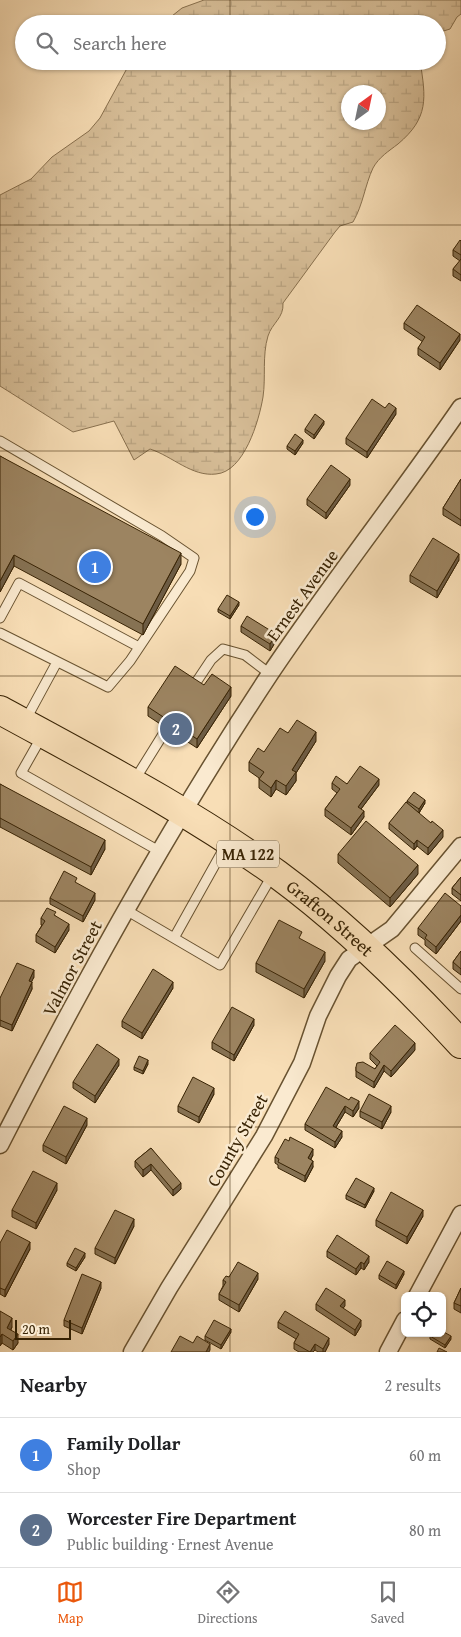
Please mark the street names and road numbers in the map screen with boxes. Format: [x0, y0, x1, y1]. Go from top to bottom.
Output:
street label: Ernest Avenue [259, 543, 345, 647]
road number: MA 122 [217, 841, 279, 868]
street label: Grafton Street [281, 872, 381, 963]
street label: Valmor Street [35, 915, 109, 1021]
street label: County Street [199, 1088, 275, 1192]

